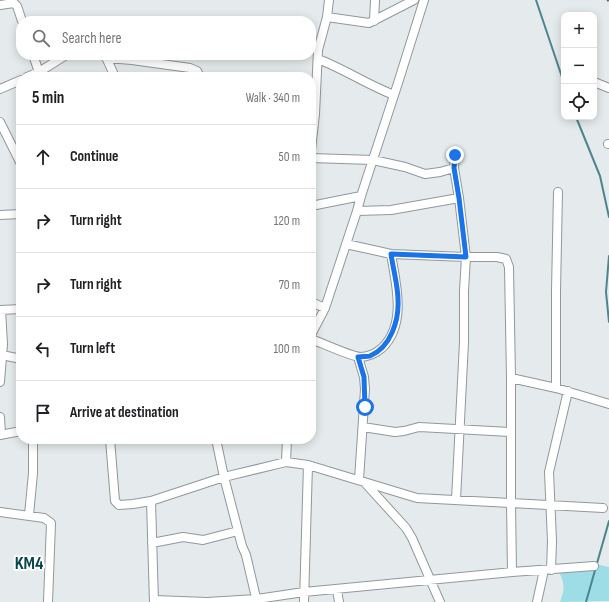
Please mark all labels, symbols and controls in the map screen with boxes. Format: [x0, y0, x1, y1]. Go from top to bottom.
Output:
map controls [561, 12, 597, 120]
button: + [561, 12, 597, 48]
search box [16, 16, 316, 60]
icon: search [30, 27, 52, 49]
text: Search here [62, 29, 122, 48]
button: − [561, 48, 597, 84]
button: locate [561, 84, 597, 120]
text: 5 min [32, 88, 64, 108]
text: Walk · 340 m [246, 90, 300, 106]
icon: ahead [32, 146, 54, 168]
route end [446, 146, 464, 164]
text: Continue [70, 147, 119, 166]
text: 50 m [279, 149, 300, 165]
icon: right [32, 210, 54, 232]
text: Turn right [70, 211, 122, 230]
text: 120 m [274, 213, 300, 229]
icon: right [32, 274, 54, 296]
text: Turn right [70, 275, 122, 294]
text: 70 m [279, 277, 300, 293]
icon: left [32, 338, 54, 360]
text: Turn left [70, 339, 115, 358]
text: 100 m [273, 341, 300, 357]
route start [356, 398, 374, 416]
icon: arrive [32, 402, 54, 424]
text: Arrive at destination [70, 403, 179, 422]
district label: KM4 [15, 553, 44, 574]

